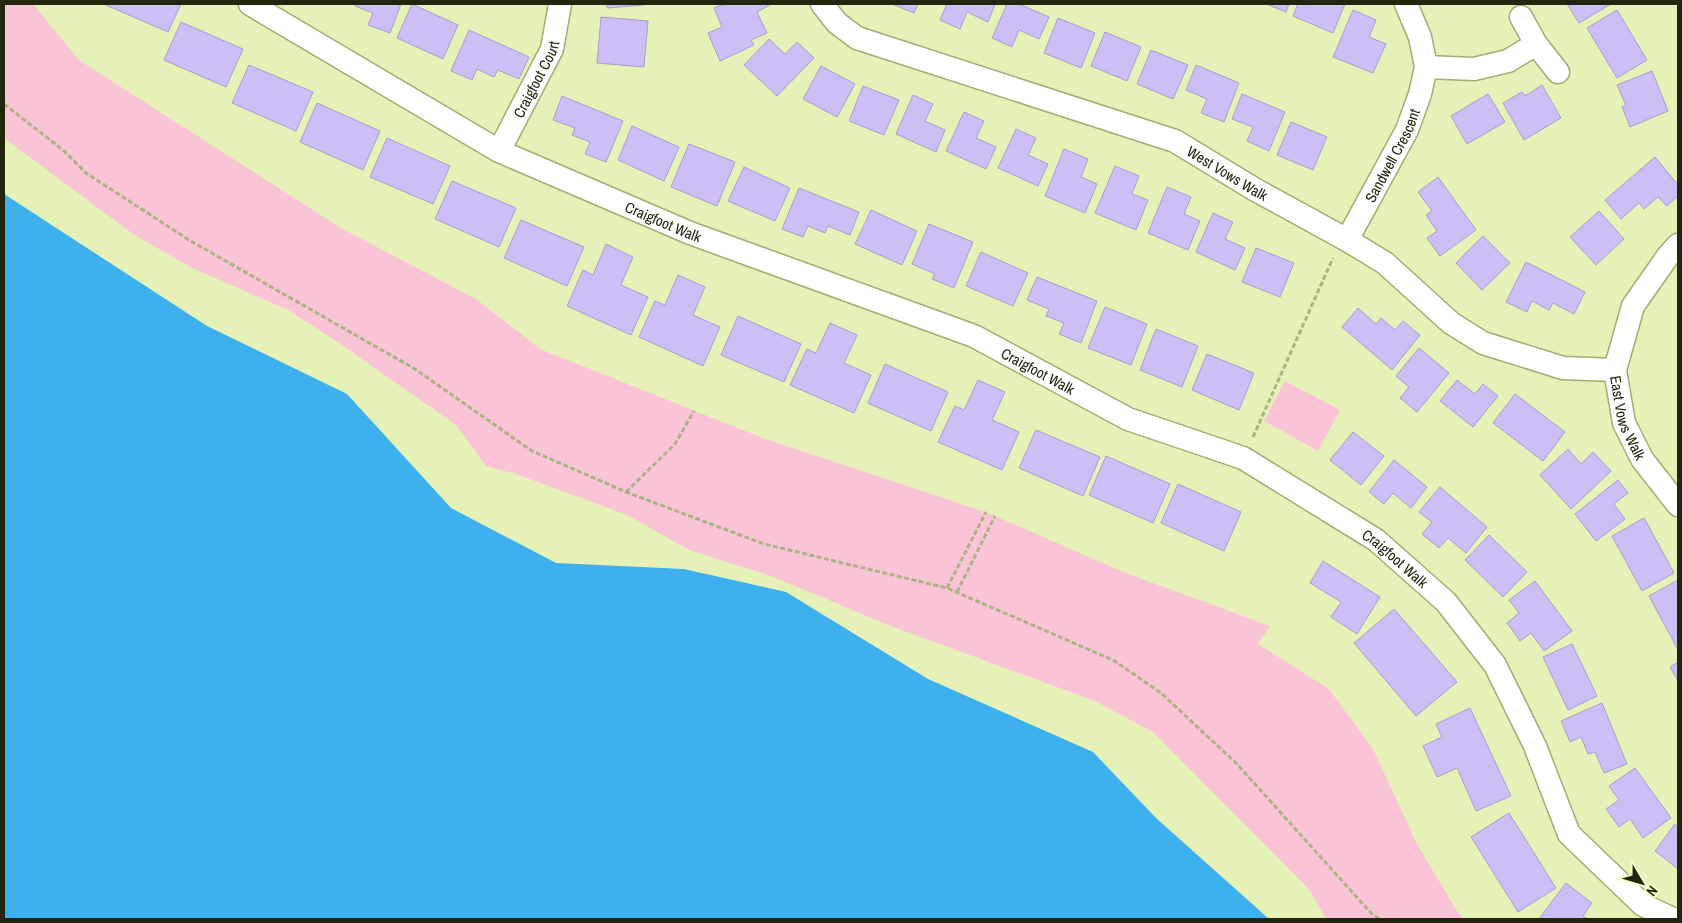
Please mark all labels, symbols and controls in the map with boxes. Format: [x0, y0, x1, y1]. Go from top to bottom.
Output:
street label: Craigfoot Court [508, 39, 564, 121]
street label: Sandwell Crescent [1359, 105, 1425, 206]
street label: West Vows Walk [1183, 140, 1273, 206]
street label: Craigfoot Walk [622, 196, 705, 247]
street label: Craigfoot Walk [998, 342, 1080, 399]
street label: East Vows Walk [1606, 374, 1652, 464]
street label: Craigfoot Walk [1358, 524, 1434, 593]
north arrow [1617, 858, 1667, 908]
text: N [1643, 882, 1662, 900]

